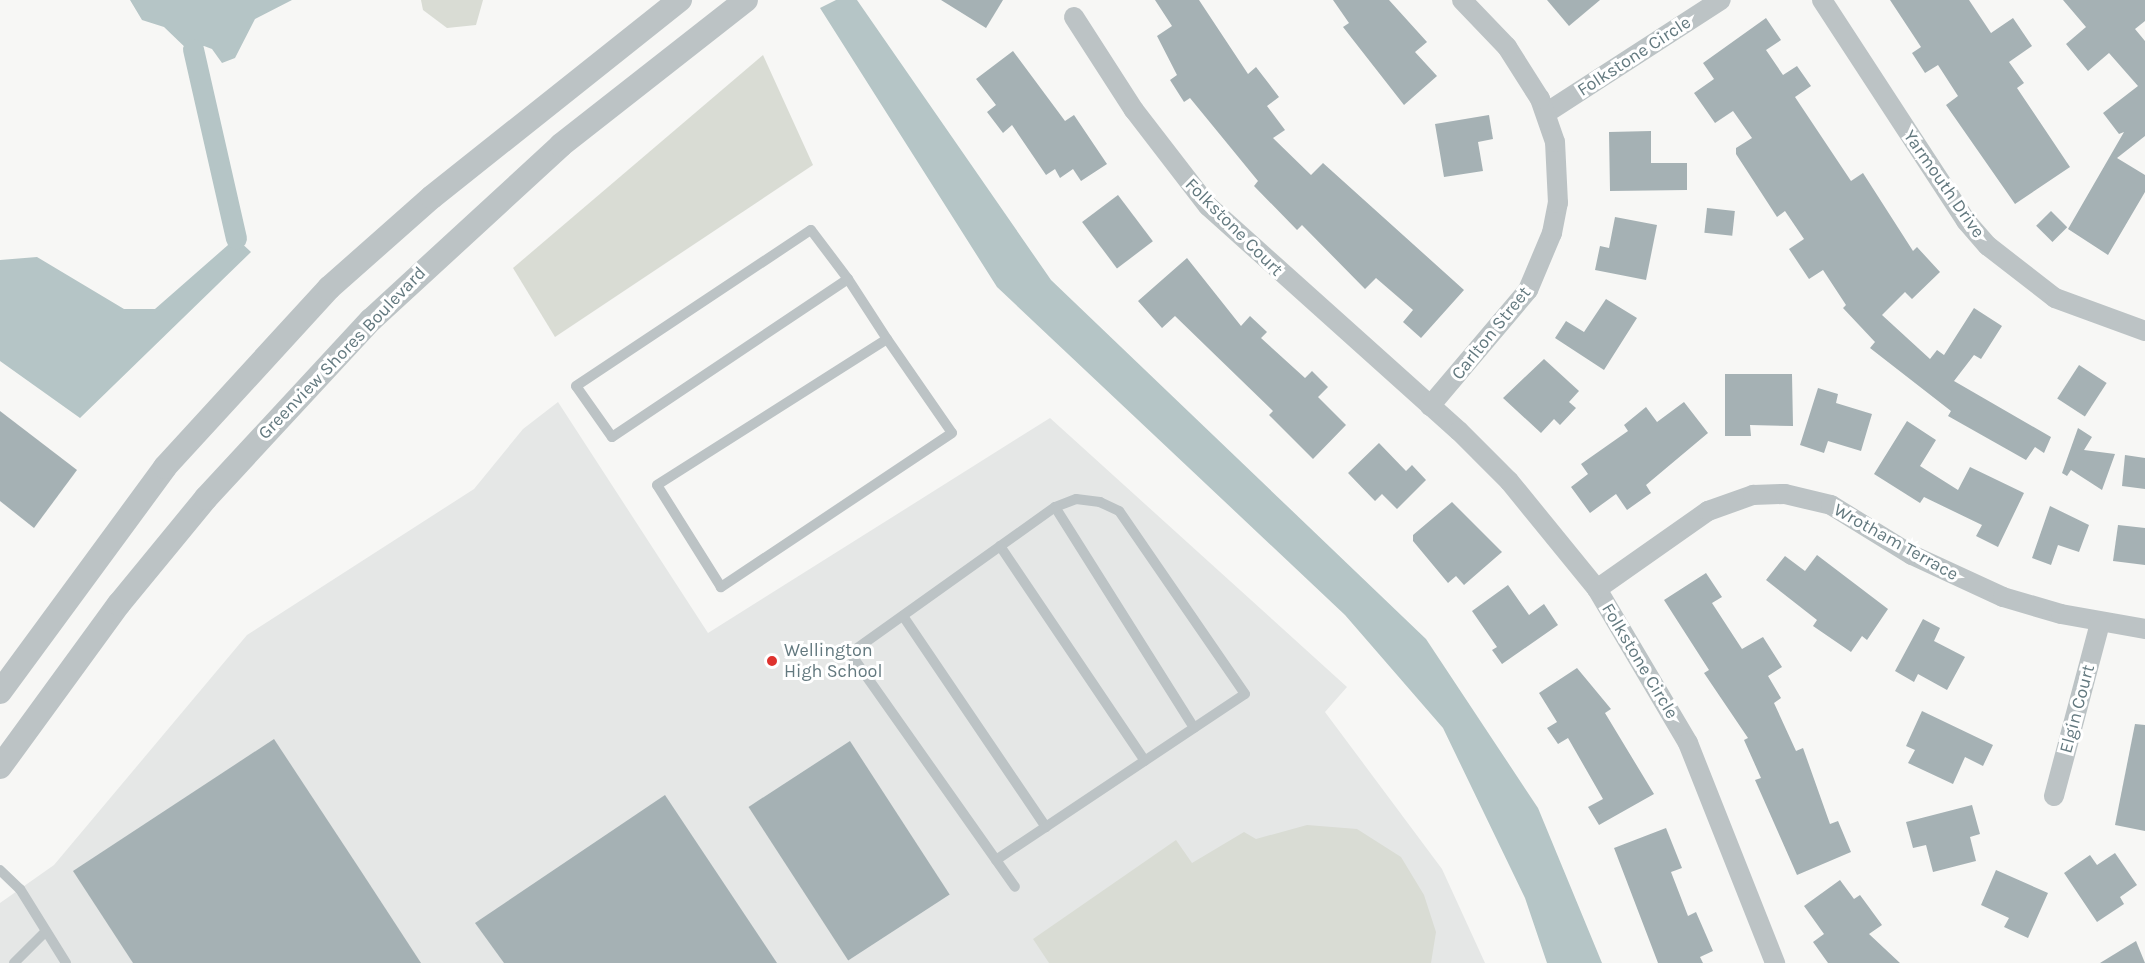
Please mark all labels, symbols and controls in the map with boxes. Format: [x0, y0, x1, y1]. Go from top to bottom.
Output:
street label: Folkstone Circle [1573, 11, 1695, 101]
street label: Yarmouth Drive [1899, 126, 1989, 242]
street label: Folkstone Court [1181, 174, 1287, 280]
street label: Greenview Shores Boulevard [254, 262, 430, 444]
street label: Carlton Street [1447, 282, 1535, 384]
street label: Wrotham Terrace [1830, 499, 1962, 585]
street label: Folkstone Circle [1597, 599, 1683, 723]
place label: Wellington High School [784, 640, 882, 682]
marker: Wellington High School [765, 654, 779, 668]
street label: Elgin Court [2055, 662, 2099, 756]

